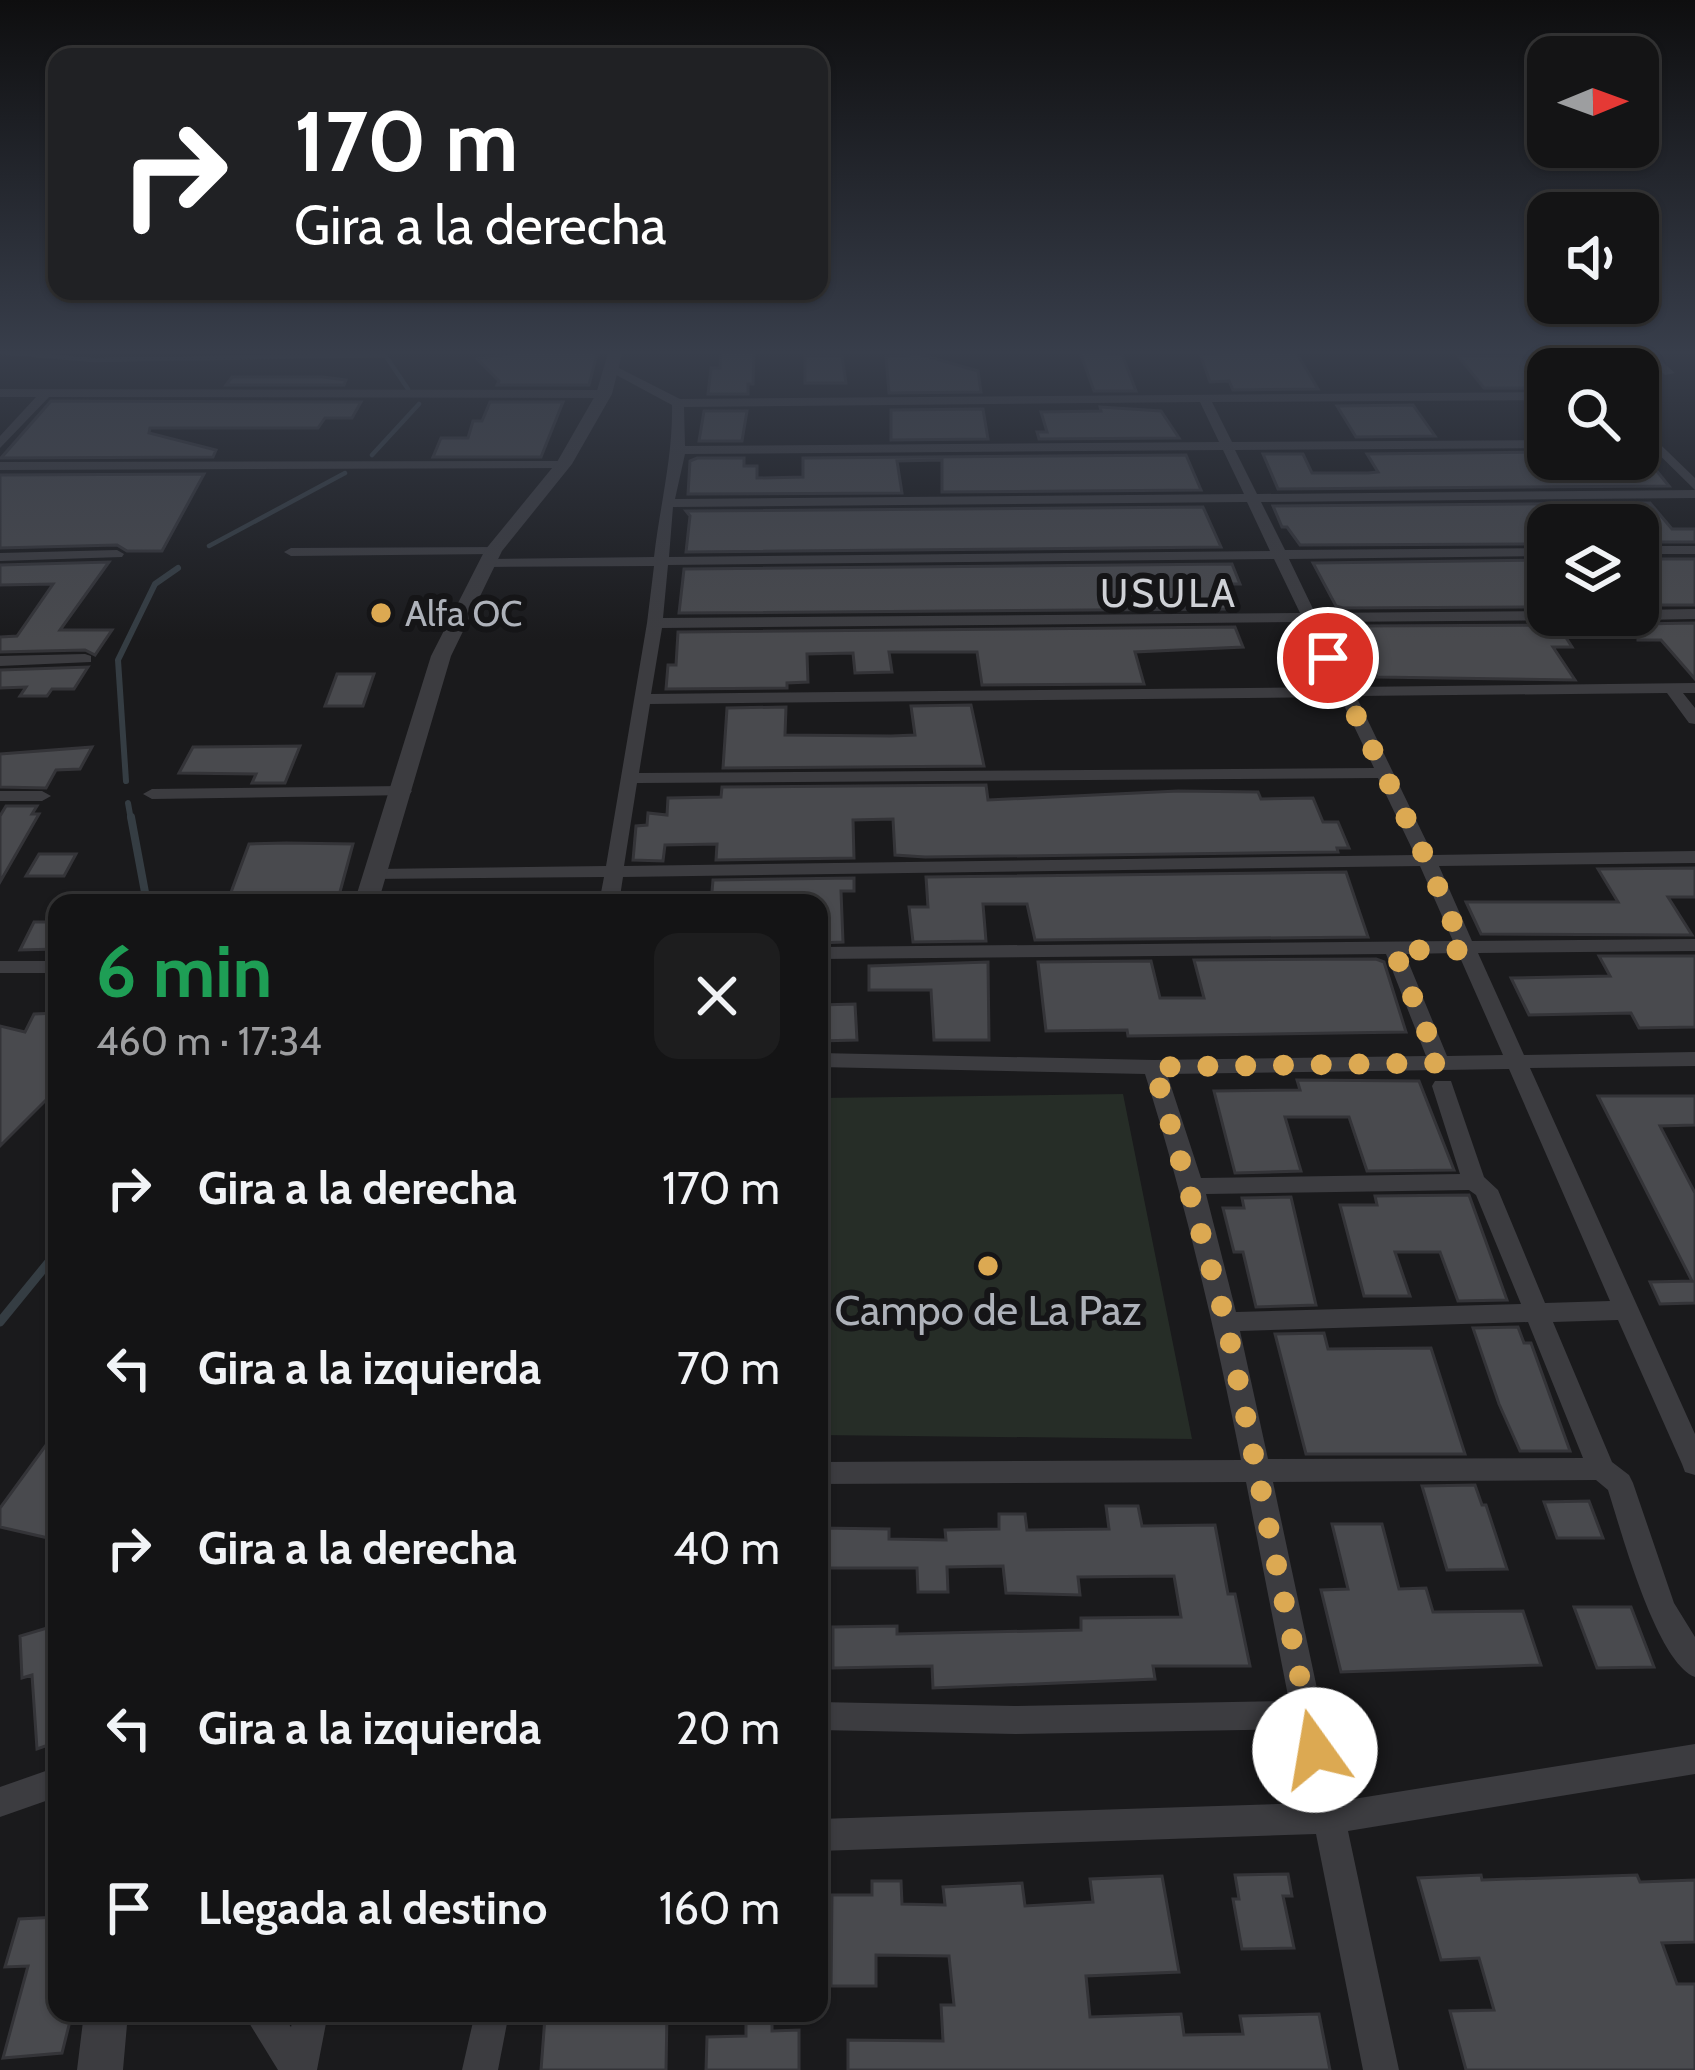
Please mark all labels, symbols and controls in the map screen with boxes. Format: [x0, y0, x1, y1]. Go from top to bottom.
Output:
north arrow [1527, 36, 1659, 168]
map controls [1527, 36, 1659, 636]
text: 170 m [294, 90, 518, 192]
icon: right [96, 96, 252, 252]
text: Gira a la derecha [294, 192, 666, 258]
button: sound [1527, 192, 1659, 324]
button: search [1527, 348, 1659, 480]
button: layers [1527, 504, 1659, 636]
district label: USULA [1100, 569, 1238, 617]
place label: Alfa OC [405, 591, 522, 635]
marker: Alfa OC [368, 600, 394, 626]
pin [1277, 607, 1379, 709]
icon: arrive [1295, 625, 1361, 691]
text: 6 min [96, 928, 272, 1015]
button: close [654, 933, 780, 1059]
text: 460 m · 17:34 [96, 1017, 322, 1065]
icon: right [96, 1155, 162, 1221]
text: Gira a la derecha [198, 1161, 517, 1215]
text: 170 m [662, 1161, 780, 1215]
marker: Campo de La Paz [975, 1253, 1001, 1279]
place label: Campo de La Paz [834, 1284, 1142, 1336]
icon: left [96, 1335, 162, 1401]
text: Gira a la izquierda [198, 1341, 541, 1395]
text: 70 m [677, 1341, 780, 1395]
icon: right [96, 1515, 162, 1581]
text: Gira a la derecha [198, 1521, 517, 1575]
text: 40 m [673, 1521, 780, 1575]
position arrow [1252, 1687, 1378, 1813]
icon: left [96, 1695, 162, 1761]
text: Gira a la izquierda [198, 1701, 541, 1755]
text: 20 m [675, 1701, 780, 1755]
icon: arrive [96, 1875, 162, 1941]
text: Llegada al destino [198, 1881, 547, 1935]
text: 160 m [659, 1881, 780, 1935]

